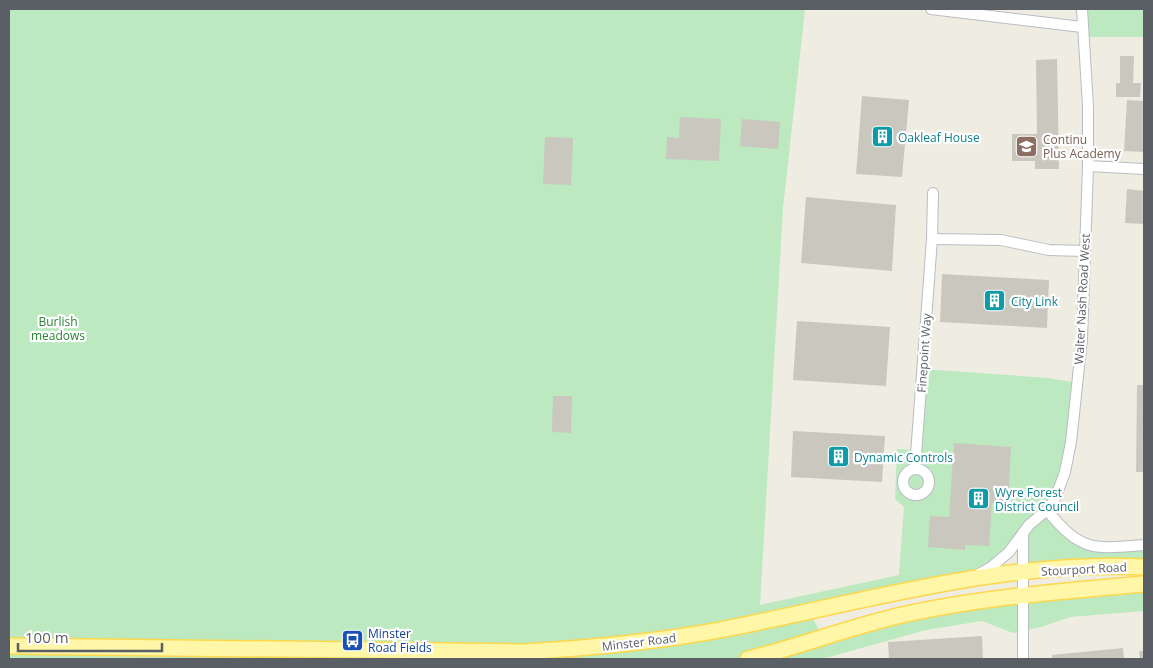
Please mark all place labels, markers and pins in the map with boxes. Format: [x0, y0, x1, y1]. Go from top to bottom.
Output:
building icon: Oakleaf House [870, 125, 894, 149]
place label: Oakleaf House [898, 129, 980, 146]
place label: Continu Plus Academy [1043, 131, 1122, 162]
school or university icon: Continu Plus Academy [1015, 134, 1039, 158]
building icon: City Link [983, 289, 1007, 313]
place label: City Link [1011, 293, 1059, 310]
building icon: Dynamic Controls [826, 445, 850, 469]
place label: Dynamic Controls [854, 449, 953, 466]
place label: Wyre Forest District Council [995, 484, 1079, 515]
building icon: Wyre Forest District Council [967, 487, 991, 511]
place label: Minster Road Fields [368, 625, 432, 656]
bus stop icon: Minster Road Fields [340, 628, 364, 652]

